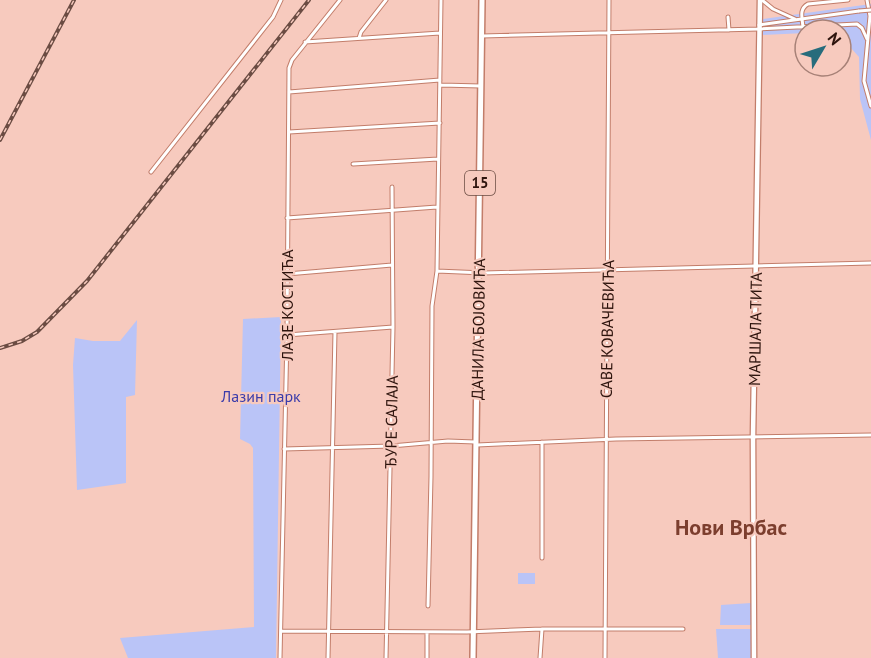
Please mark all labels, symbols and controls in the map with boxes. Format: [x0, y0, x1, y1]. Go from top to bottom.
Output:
north arrow [793, 18, 853, 78]
text: N [824, 28, 846, 49]
road number: 15 [465, 171, 495, 195]
street label: ЛАЗЕ КОСТИЋА [277, 249, 297, 362]
street label: ДАНИЛА БОЈОВИЋА [467, 257, 489, 400]
street label: САВЕ КОВАЧЕВИЋА [596, 259, 618, 398]
street label: МАРШАЛА ТИТА [744, 271, 766, 386]
street label: ЂУРЕ САЛАЈА [380, 374, 402, 469]
park label: Лазин парк [220, 386, 301, 406]
district label: Нови Врбас [675, 513, 787, 541]

